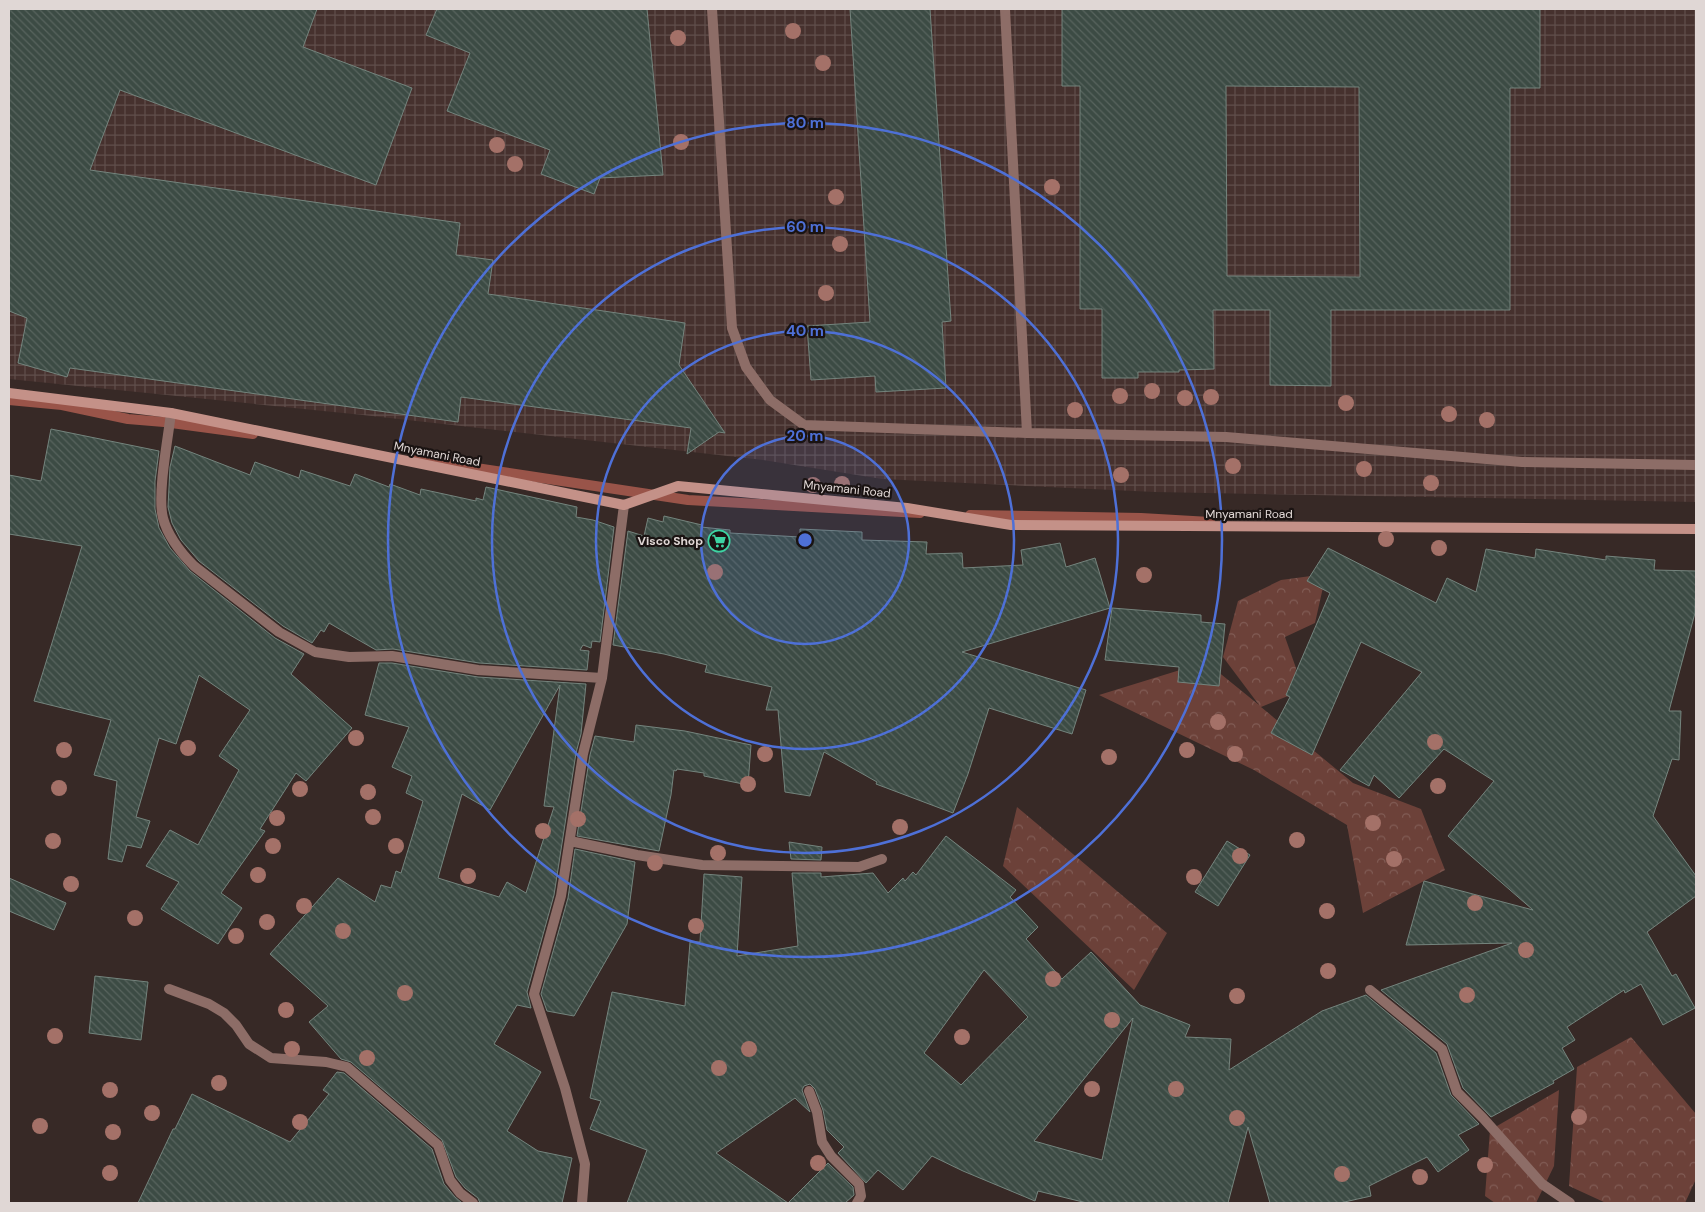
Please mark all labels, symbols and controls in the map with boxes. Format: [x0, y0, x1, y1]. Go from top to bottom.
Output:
text: 80 m [786, 113, 824, 133]
text: 60 m [786, 217, 824, 237]
text: 40 m [786, 321, 824, 341]
text: 20 m [787, 426, 823, 446]
street label: Mnyamani Road [392, 438, 482, 470]
street label: Mnyamani Road [803, 476, 891, 502]
street label: Mnyamani Road [1205, 506, 1293, 522]
supermarket icon: Visco Shop [707, 529, 731, 553]
centre of rings [796, 531, 814, 549]
place label: Visco Shop [638, 533, 703, 549]

